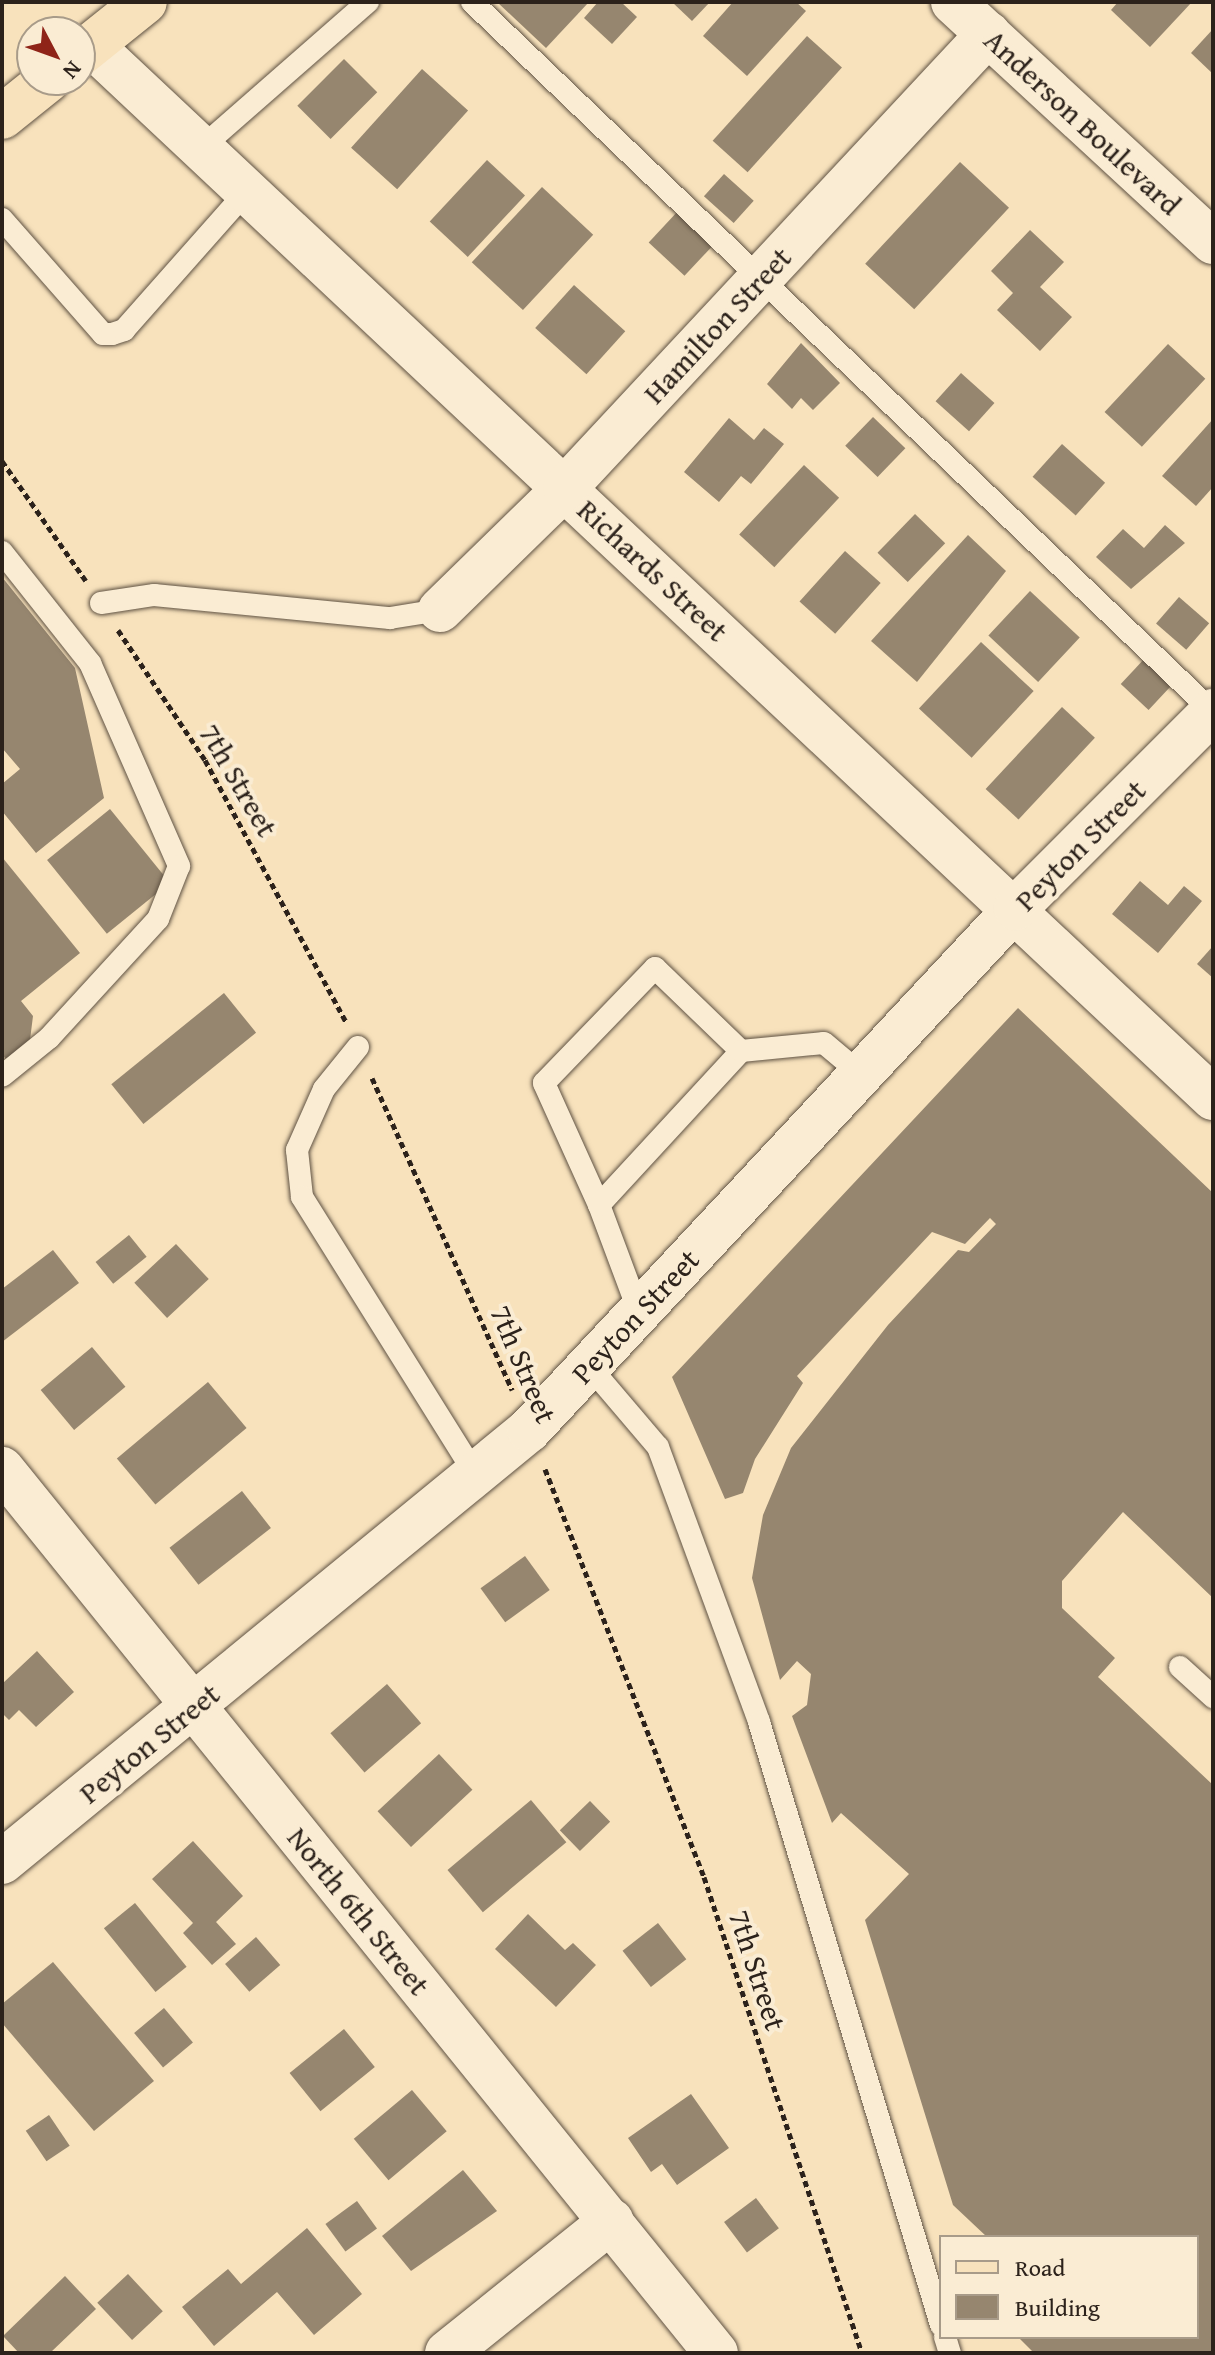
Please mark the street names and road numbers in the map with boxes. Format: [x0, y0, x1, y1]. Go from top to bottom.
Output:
street label: Anderson Boulevard [977, 22, 1189, 222]
street label: Hamilton Street [635, 239, 799, 411]
street label: Richards Street [570, 491, 736, 649]
street label: 7th Street [192, 717, 286, 843]
street label: Peyton Street [1007, 772, 1153, 918]
street label: Peyton Street [564, 1241, 706, 1391]
street label: 7th Street [483, 1300, 565, 1428]
street label: Peyton Street [71, 1675, 227, 1811]
street label: North 6th Street [280, 1820, 438, 2002]
street label: 7th Street [722, 1905, 794, 2035]

